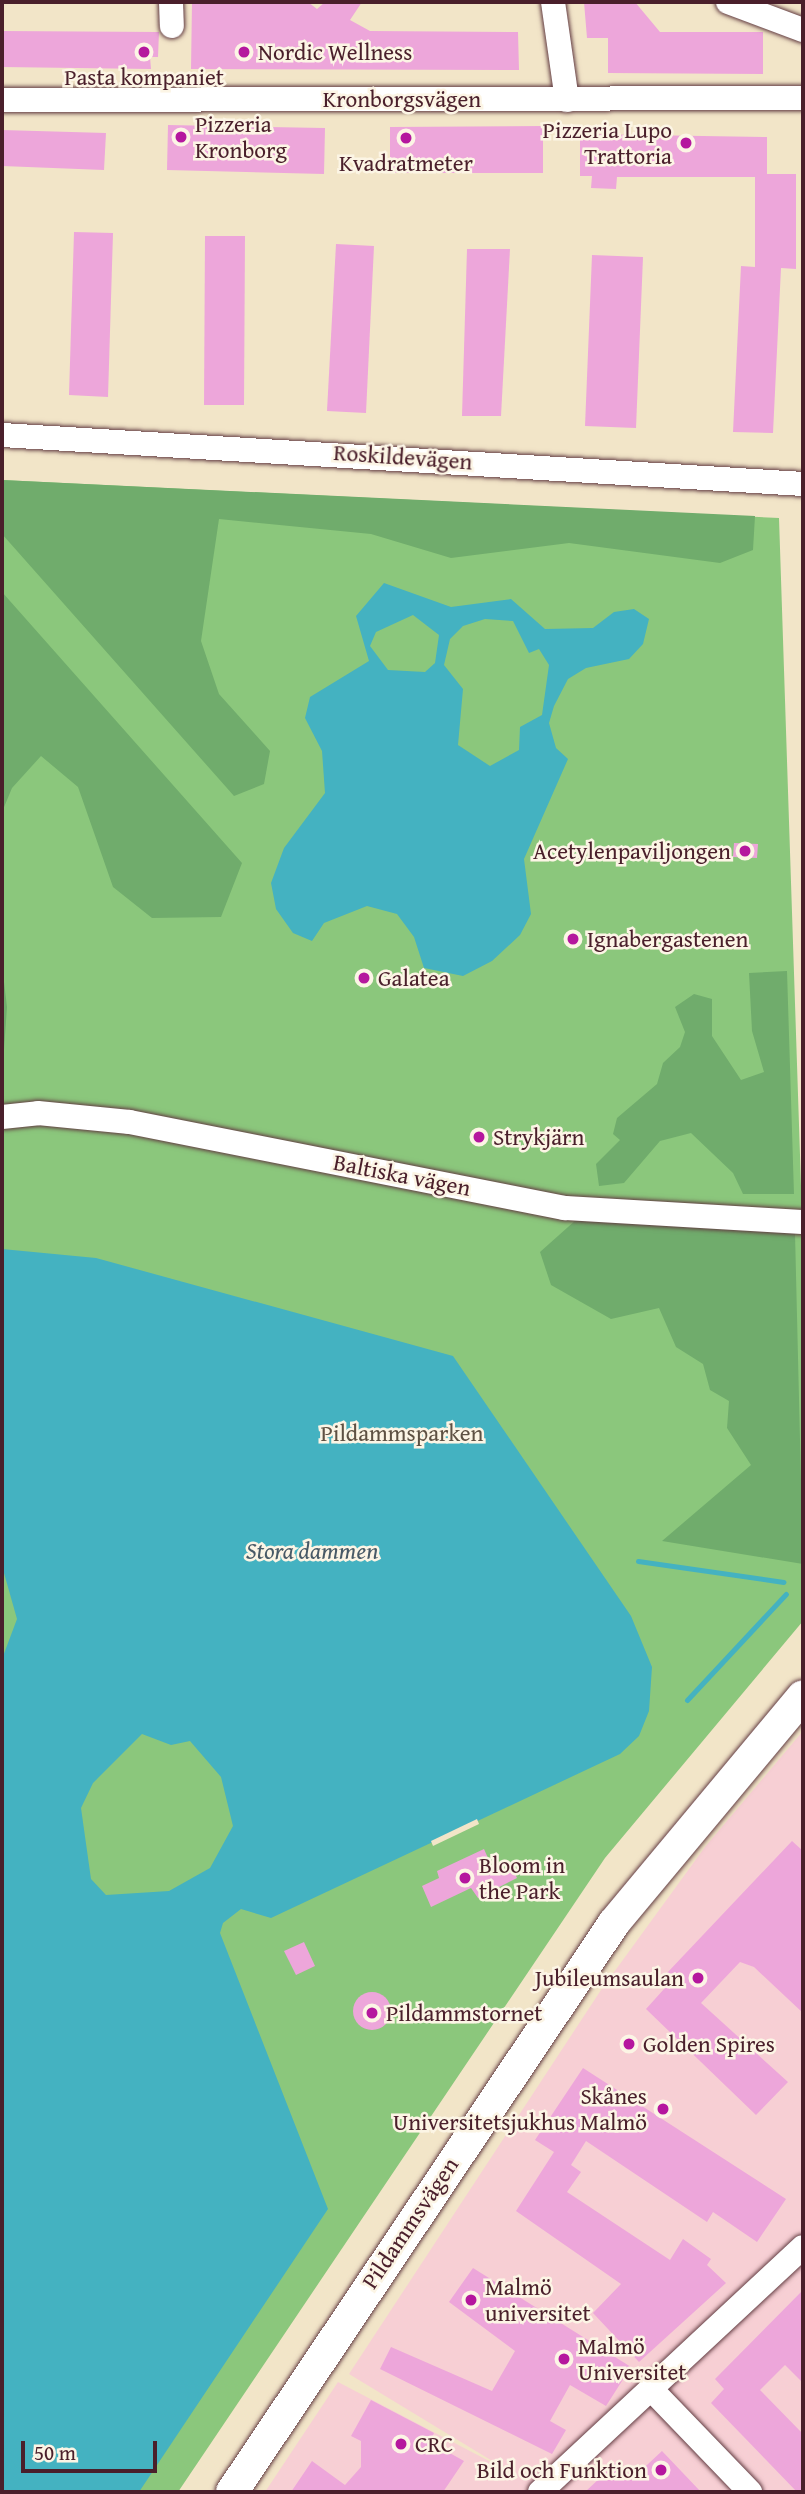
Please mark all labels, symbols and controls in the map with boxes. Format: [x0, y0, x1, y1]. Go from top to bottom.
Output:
place label: Nordic Wellness [258, 38, 412, 66]
marker: Pasta kompaniet [136, 44, 152, 60]
marker: Nordic Wellness [236, 44, 252, 60]
place label: Pasta kompaniet [64, 63, 224, 91]
street label: Kronborgsvägen [323, 85, 481, 113]
place label: Pizzeria Kronborg [195, 110, 287, 164]
place label: Pizzeria Lupo Trattoria [543, 116, 672, 170]
marker: Pizzeria Kronborg [173, 129, 189, 145]
marker: Kvadratmeter [398, 130, 414, 146]
marker: Pizzeria Lupo Trattoria [678, 135, 694, 151]
place label: Kvadratmeter [339, 149, 473, 177]
street label: Roskildevägen [333, 438, 473, 476]
place label: Acetylenpaviljongen [533, 837, 731, 865]
marker: Acetylenpaviljongen [737, 843, 753, 859]
place label: Ignabergastenen [587, 925, 748, 953]
marker: Ignabergastenen [565, 931, 581, 947]
place label: Galatea [378, 964, 450, 992]
marker: Galatea [356, 970, 372, 986]
place label: Strykjärn [493, 1123, 584, 1151]
marker: Strykjärn [471, 1129, 487, 1145]
street label: Baltiska vägen [331, 1148, 473, 1202]
park label: Pildammsparken [321, 1419, 483, 1447]
water label: Stora dammen [246, 1537, 378, 1565]
place label: Bloom in the Park [479, 1851, 565, 1905]
marker: Bloom in the Park [457, 1870, 473, 1886]
place label: Jubileumsaulan [535, 1964, 684, 1992]
marker: Jubileumsaulan [690, 1970, 706, 1986]
place label: Pildammstornet [386, 1999, 542, 2027]
marker: Pildammstornet [364, 2005, 380, 2021]
place label: Golden Spires [643, 2030, 775, 2058]
marker: Golden Spires [621, 2036, 637, 2052]
place label: Skånes Universitetsjukhus Malmö [393, 2082, 647, 2136]
marker: Skånes Universitetsjukhus Malmö [653, 2099, 673, 2119]
street label: Pildammsvägen [356, 2152, 464, 2294]
place label: Malmö universitet [485, 2273, 591, 2327]
marker: Malmö universitet [463, 2292, 479, 2308]
place label: Malmö Universitet [578, 2332, 686, 2386]
marker: Malmö Universitet [556, 2351, 572, 2367]
scale bar [24, 2428, 161, 2472]
place label: CRC [415, 2430, 453, 2458]
marker: CRC [393, 2436, 409, 2452]
text: 50 m [34, 2437, 76, 2468]
place label: Bild och Funktion [477, 2456, 647, 2484]
marker: Bild och Funktion [653, 2462, 669, 2478]

